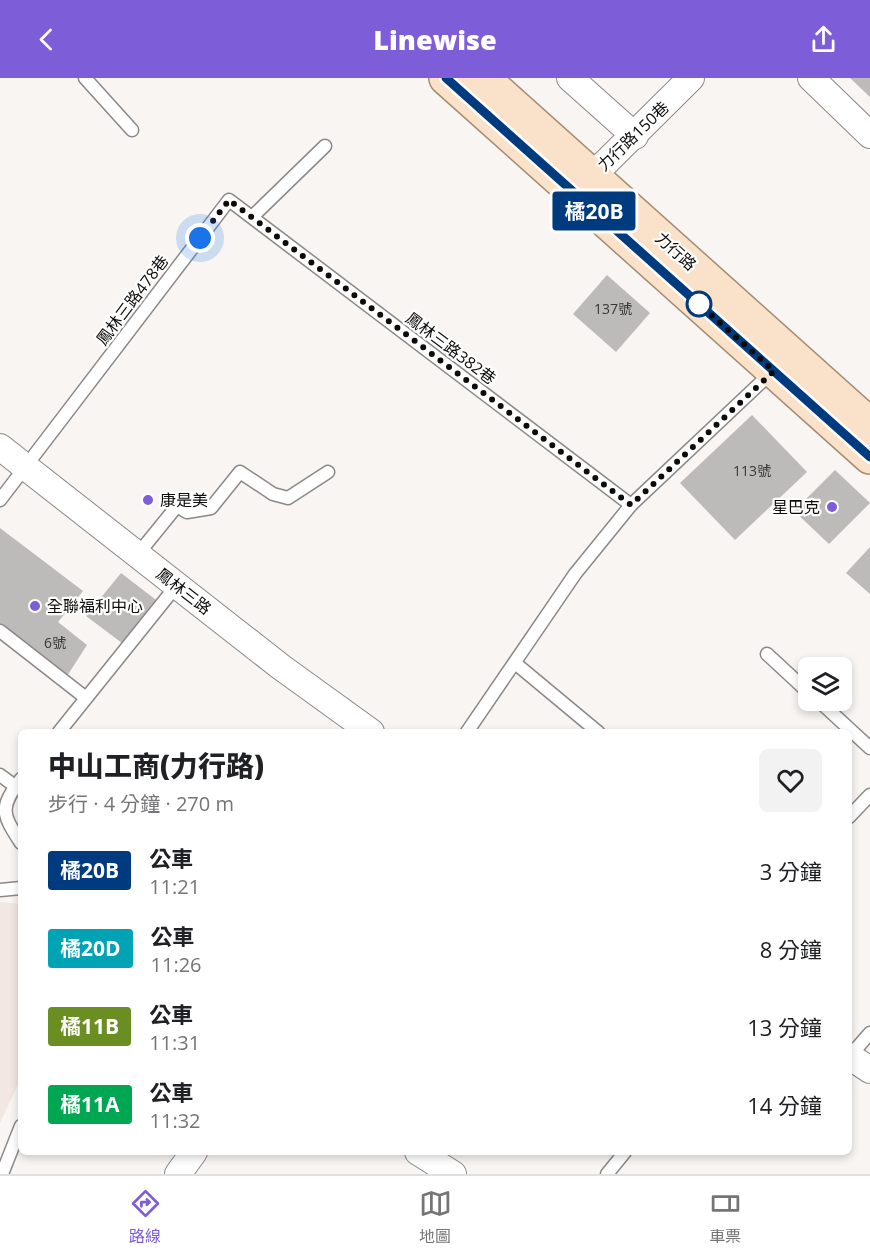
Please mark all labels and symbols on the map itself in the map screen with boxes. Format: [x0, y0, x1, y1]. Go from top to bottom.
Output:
street label: 力行路150巷 [592, 96, 674, 176]
line badge: 橘20B [552, 192, 636, 230]
your location [185, 223, 215, 253]
street label: 力行路 [651, 227, 701, 275]
street label: 鳳林三路478巷 [91, 250, 173, 350]
unlabelled marker [686, 291, 712, 317]
house number: 137號 [594, 299, 632, 318]
street label: 鳳林三路382巷 [401, 307, 501, 389]
house number: 113號 [733, 461, 771, 480]
place label: 康是美 [160, 489, 208, 511]
marker: 康是美 [141, 493, 155, 507]
place label: 星巴克 [772, 496, 820, 518]
marker: 星巴克 [825, 500, 839, 514]
street label: 鳳林三路 [152, 563, 216, 619]
place label: 全聯福利中心 [47, 595, 143, 617]
marker: 全聯福利中心 [28, 599, 42, 613]
house number: 6號 [44, 633, 66, 652]

